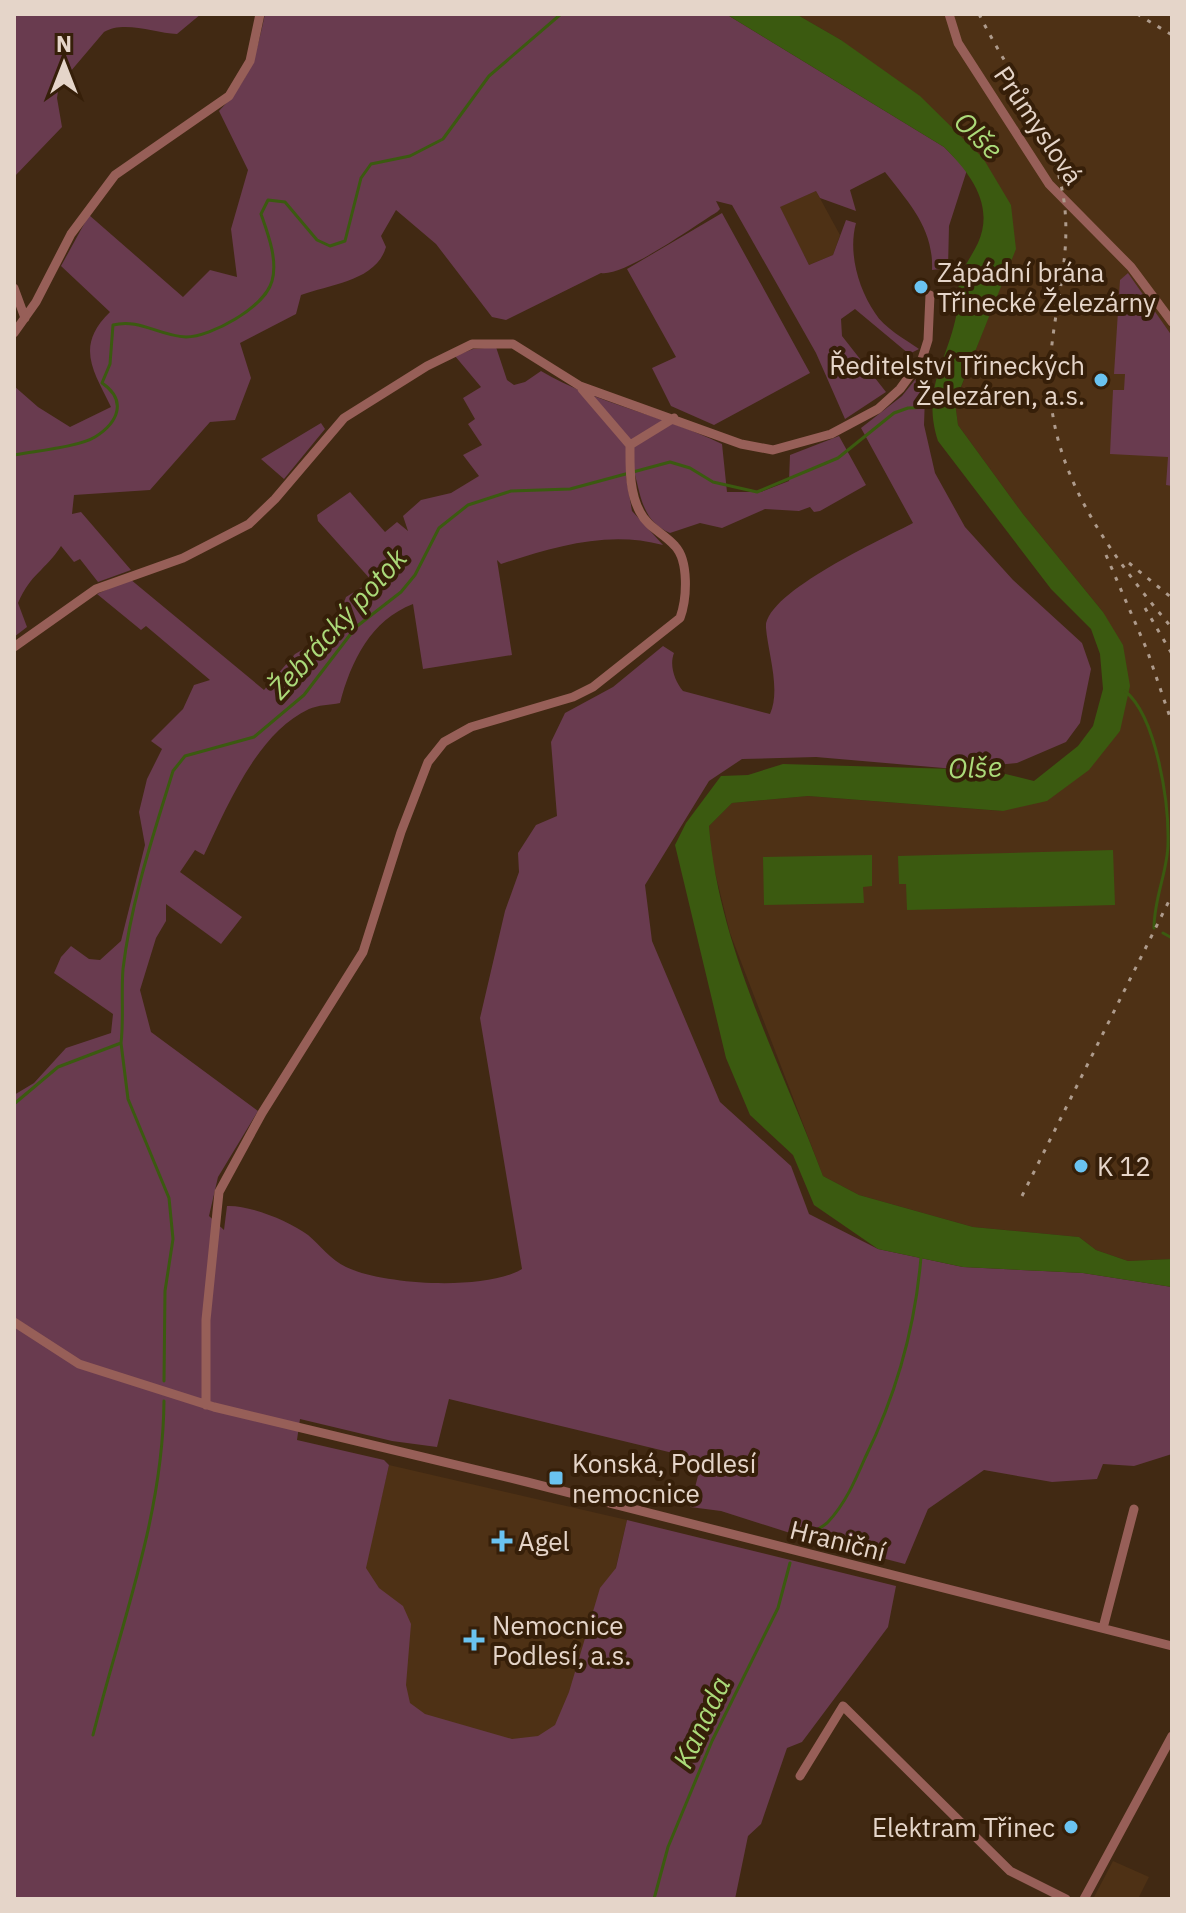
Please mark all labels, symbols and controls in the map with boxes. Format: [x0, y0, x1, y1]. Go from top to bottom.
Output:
north arrow [24, 24, 104, 104]
text: N [56, 29, 72, 58]
street label: Průmyslová [987, 59, 1091, 191]
water label: Olše [947, 103, 1011, 167]
place label: Zápádní brána Třinecké Železárny [937, 255, 1156, 319]
marker: Zápádní brána Třinecké Železárny [912, 278, 930, 296]
place label: Ředitelství Třineckých Železáren, a.s. [829, 348, 1085, 412]
marker: Ředitelství Třineckých Železáren, a.s. [1092, 371, 1110, 389]
water label: Žebrácký potok [259, 540, 415, 707]
water label: Olše [947, 748, 1003, 786]
place label: K 12 [1097, 1149, 1151, 1183]
marker: K 12 [1072, 1157, 1090, 1175]
place label: Konská, Podlesí nemocnice [572, 1446, 757, 1510]
marker: Konská, Podlesí nemocnice [547, 1469, 565, 1487]
street label: Hraniční [787, 1512, 890, 1568]
place label: Agel [518, 1524, 570, 1558]
marker: Agel [493, 1532, 511, 1550]
place label: Nemocnice Podlesí, a.s. [492, 1608, 631, 1672]
marker: Nemocnice Podlesí, a.s. [463, 1629, 485, 1651]
water label: Kanada [664, 1670, 738, 1774]
place label: Elektram Třinec [872, 1810, 1055, 1844]
marker: Elektram Třinec [1062, 1818, 1080, 1836]

